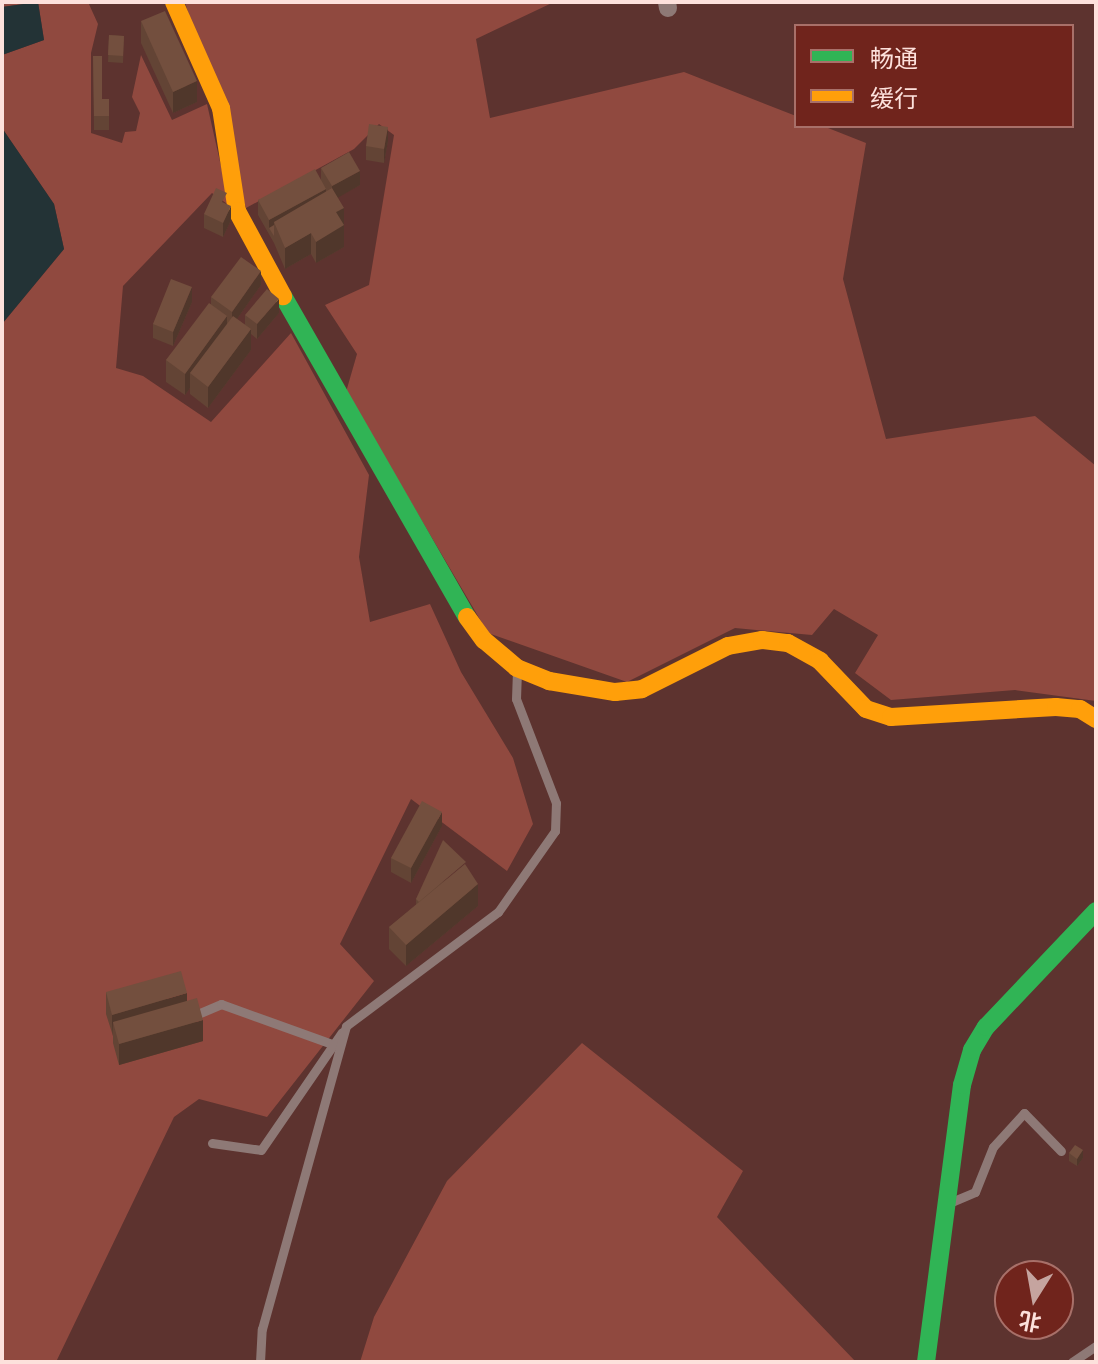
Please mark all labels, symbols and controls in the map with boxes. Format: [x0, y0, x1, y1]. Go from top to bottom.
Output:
legend [794, 24, 1074, 128]
text: 畅通 [870, 43, 918, 74]
text: 缓行 [870, 83, 918, 114]
north arrow [994, 1260, 1074, 1340]
text: 北 [1016, 1306, 1043, 1337]

